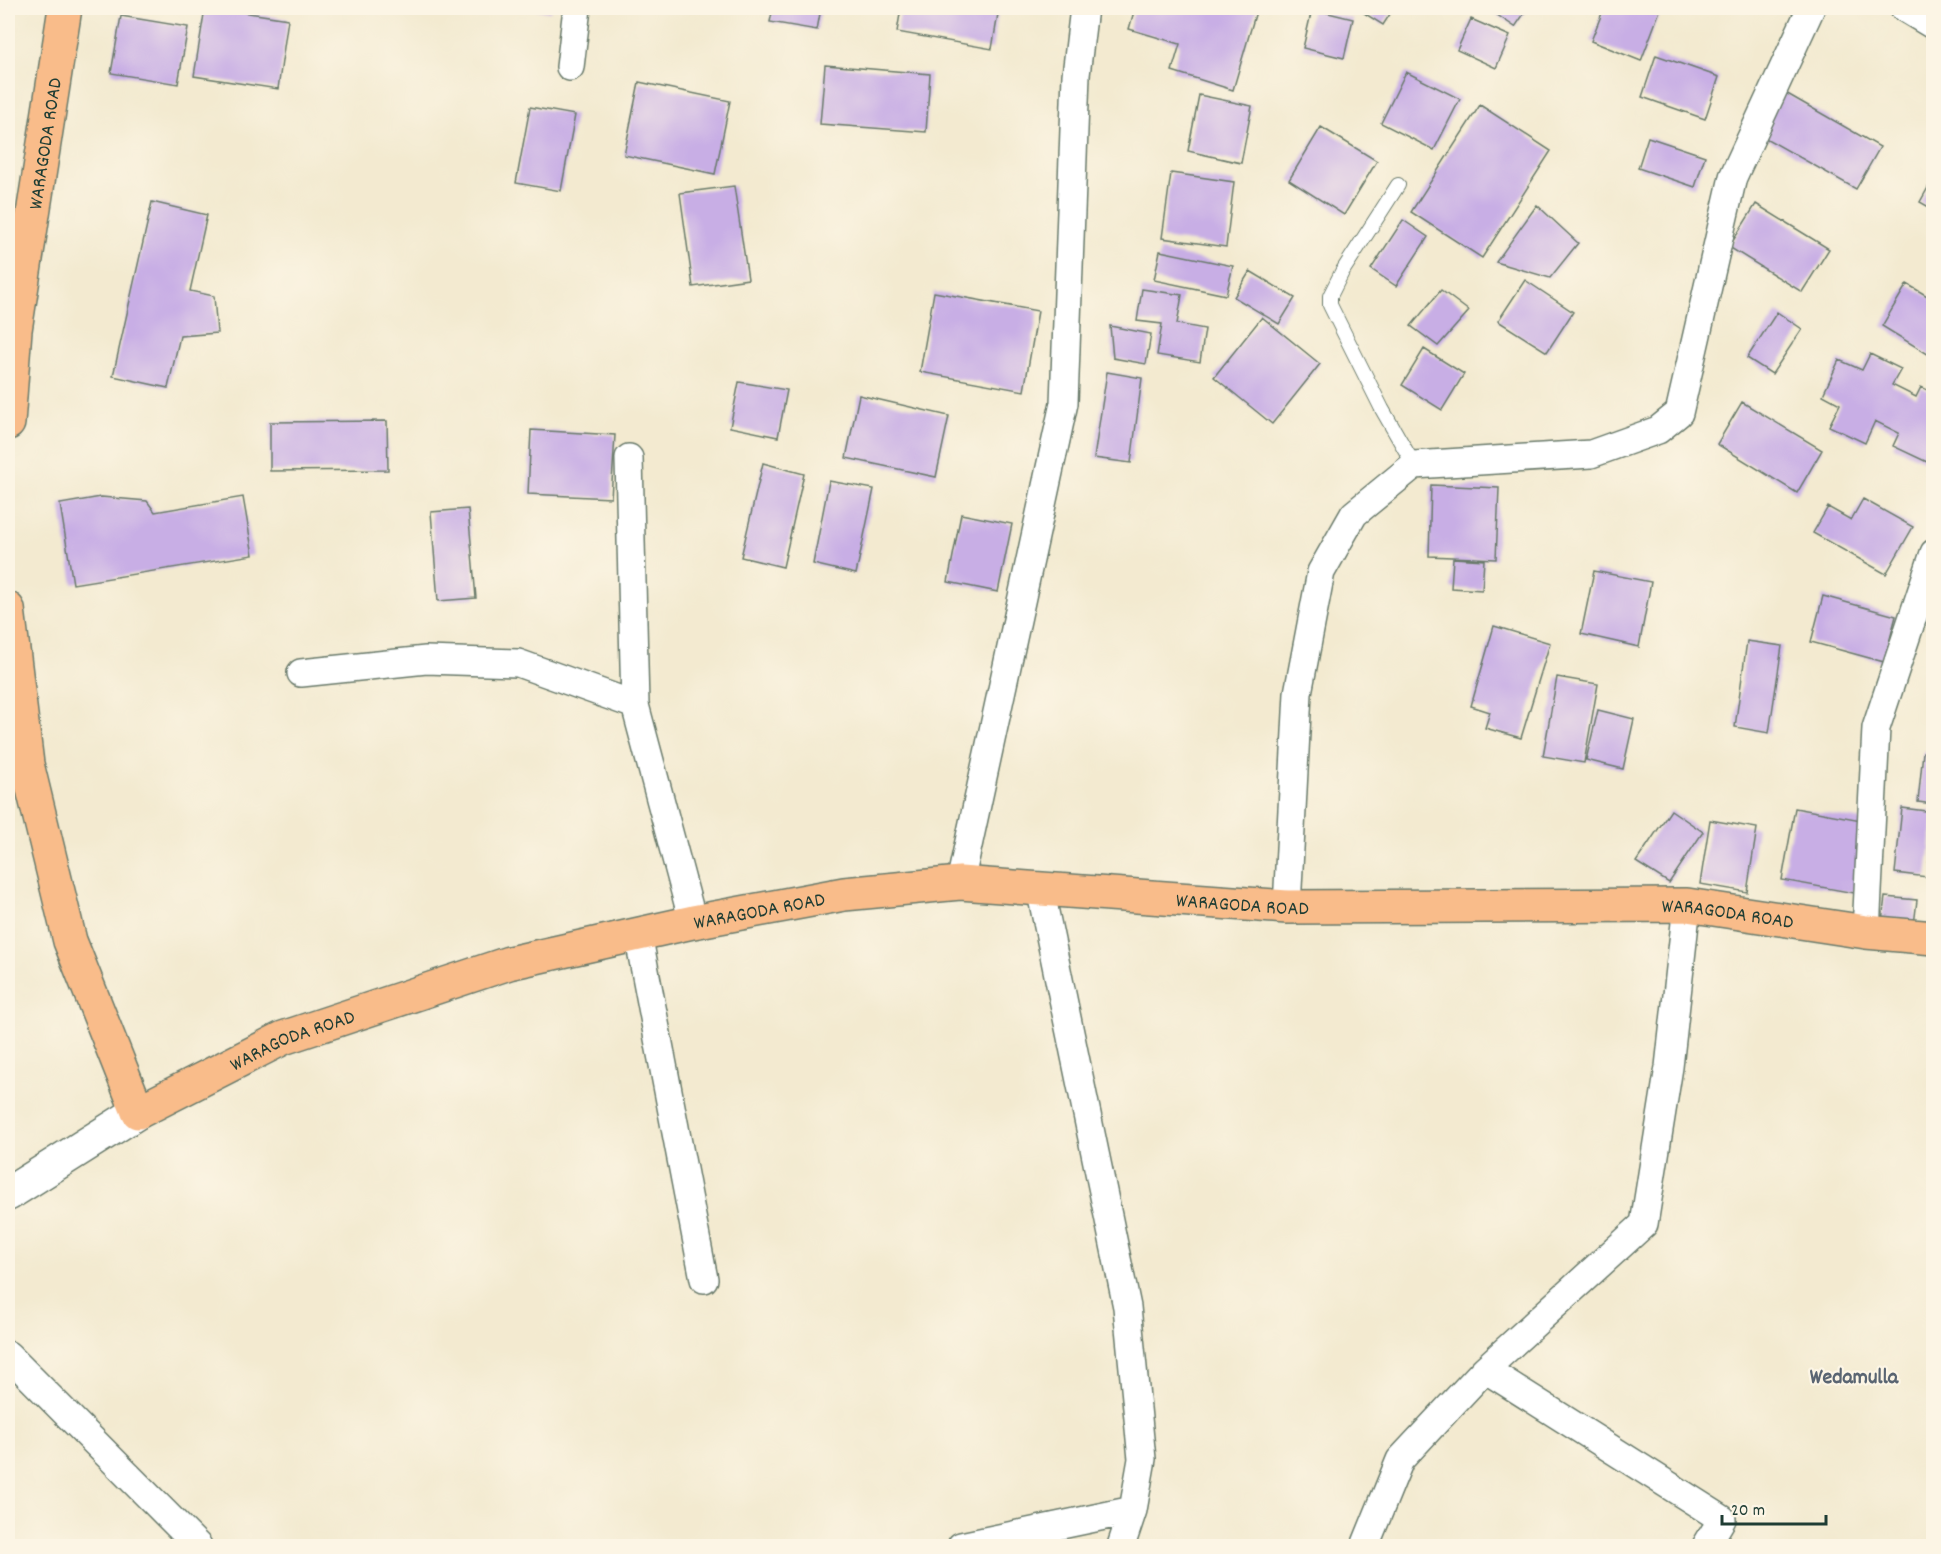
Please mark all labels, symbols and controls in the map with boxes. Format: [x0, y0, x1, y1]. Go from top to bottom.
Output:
street label: WARAGODA ROAD [23, 76, 71, 212]
street label: WARAGODA ROAD [692, 887, 828, 939]
street label: WARAGODA ROAD [1175, 888, 1309, 924]
street label: WARAGODA ROAD [1662, 894, 1795, 938]
street label: WARAGODA ROAD [226, 1004, 359, 1080]
district label: Wedamulla [1810, 1363, 1899, 1394]
scale bar [1722, 1488, 1826, 1526]
text: 20 m [1731, 1499, 1765, 1524]

